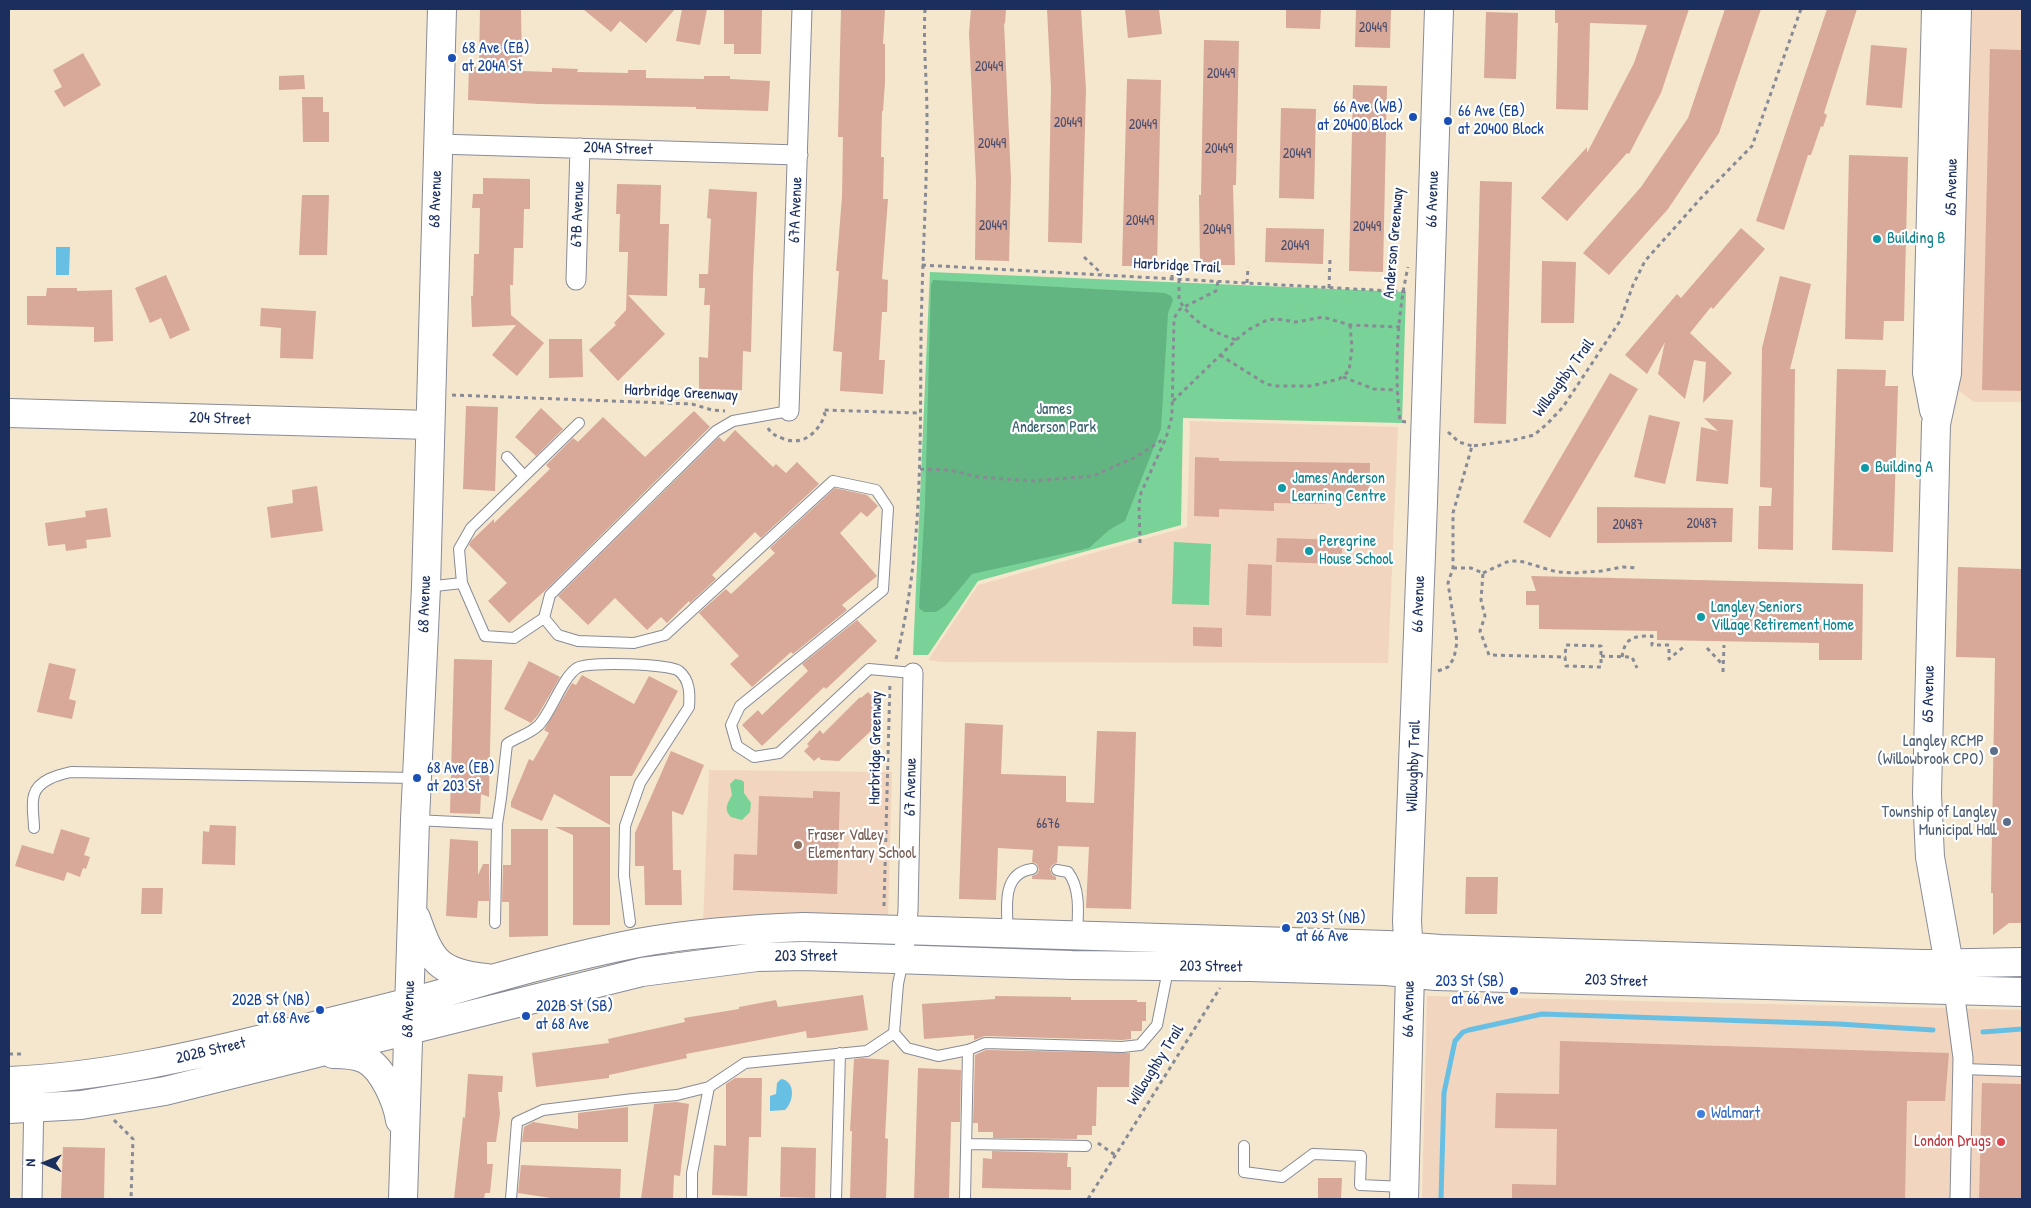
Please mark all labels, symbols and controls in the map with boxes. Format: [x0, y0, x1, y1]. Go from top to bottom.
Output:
house number: 20449 [1359, 20, 1387, 36]
place label: 68 Ave (EB) at 204A St [462, 39, 530, 77]
marker: 68 Ave (EB) at 204A St [446, 52, 458, 64]
house number: 20449 [975, 59, 1003, 75]
house number: 20449 [1207, 66, 1235, 82]
place label: 66 Ave (WB) at 20400 Block [1317, 98, 1403, 136]
place label: 66 Ave (EB) at 20400 Block [1458, 102, 1544, 140]
marker: 66 Ave (WB) at 20400 Block [1407, 111, 1419, 123]
house number: 20449 [1054, 115, 1082, 131]
marker: 66 Ave (EB) at 20400 Block [1442, 115, 1454, 127]
house number: 20449 [1129, 117, 1157, 133]
house number: 20449 [978, 136, 1006, 152]
street label: 204A Street [583, 138, 653, 160]
house number: 20449 [1205, 141, 1233, 157]
house number: 20449 [1283, 146, 1311, 162]
street label: 65 Avenue [1942, 158, 1962, 216]
street label: 68 Avenue [425, 170, 447, 228]
street label: 66 Avenue [1422, 170, 1444, 228]
street label: 67A Avenue [785, 177, 807, 243]
street label: 67B Avenue [567, 180, 589, 248]
street label: Anderson Greenway [1380, 187, 1408, 299]
house number: 20449 [1126, 213, 1154, 229]
house number: 20449 [979, 218, 1007, 234]
house number: 20449 [1353, 219, 1381, 235]
house number: 20449 [1203, 222, 1231, 238]
place label: Building B [1887, 229, 1945, 249]
marker: Building B [1871, 233, 1883, 245]
house number: 20449 [1281, 238, 1309, 254]
street label: Harbridge Trail [1133, 254, 1221, 278]
street label: Willoughby Trail [1529, 335, 1599, 421]
street label: Harbridge Greenway [624, 380, 738, 406]
park label: James Anderson Park [1012, 400, 1096, 438]
street label: 204 Street [189, 408, 251, 430]
place label: Building A [1875, 458, 1933, 478]
marker: Building A [1859, 462, 1871, 474]
place label: James Anderson Learning Centre [1292, 469, 1386, 507]
marker: James Anderson Learning Centre [1276, 482, 1288, 494]
house number: 20487 [1686, 516, 1718, 532]
house number: 20487 [1612, 517, 1644, 533]
place label: Peregrine House School [1319, 532, 1393, 570]
marker: Peregrine House School [1303, 545, 1315, 557]
street label: 68 Avenue [414, 575, 436, 633]
street label: 66 Avenue [1408, 575, 1430, 633]
place label: Langley Seniors Village Retirement Home [1711, 598, 1854, 636]
marker: Langley Seniors Village Retirement Home [1695, 611, 1707, 623]
street label: 65 Avenue [1919, 665, 1939, 723]
street label: Harbridge Greenway [865, 691, 887, 805]
street label: Willoughby Trail [1403, 720, 1425, 812]
place label: Langley RCMP (Willowbrook CPO) [1877, 732, 1984, 770]
marker: Langley RCMP (Willowbrook CPO) [1988, 745, 2000, 757]
street label: 67 Avenue [901, 758, 921, 816]
place label: 68 Ave (EB) at 203 St [427, 759, 495, 797]
marker: 68 Ave (EB) at 203 St [411, 772, 423, 784]
place label: Township of Langley Municipal Hall [1882, 803, 1997, 841]
house number: 6676 [1036, 816, 1060, 832]
marker: Township of Langley Municipal Hall [2001, 816, 2013, 828]
place label: Fraser Valley Elementary School [808, 826, 916, 864]
marker: Fraser Valley Elementary School [792, 839, 804, 851]
place label: 203 St (NB) at 66 Ave [1296, 909, 1366, 947]
marker: 203 St (NB) at 66 Ave [1280, 922, 1292, 934]
street label: 203 Street [775, 947, 837, 967]
street label: 203 Street [1179, 957, 1243, 977]
street label: 203 Street [1584, 970, 1648, 992]
place label: 203 St (SB) at 66 Ave [1435, 972, 1504, 1010]
street label: 68 Avenue [398, 980, 420, 1038]
street label: 66 Avenue [1399, 980, 1419, 1038]
marker: 203 St (SB) at 66 Ave [1508, 985, 1520, 997]
place label: 202B St (NB) at 68 Ave [232, 991, 310, 1029]
place label: 202B St (SB) at 68 Ave [536, 997, 613, 1035]
marker: 202B St (NB) at 68 Ave [314, 1004, 326, 1016]
marker: 202B St (SB) at 68 Ave [520, 1010, 532, 1022]
street label: Willoughby Trail [1124, 1021, 1188, 1109]
street label: 202B Street [174, 1034, 248, 1068]
place label: Walmart [1711, 1104, 1760, 1124]
marker: Walmart [1695, 1108, 1707, 1120]
place label: London Drugs [1914, 1132, 1991, 1152]
marker: London Drugs [1995, 1136, 2007, 1148]
north arrow [20, 1138, 70, 1188]
text: N [20, 1159, 39, 1167]

